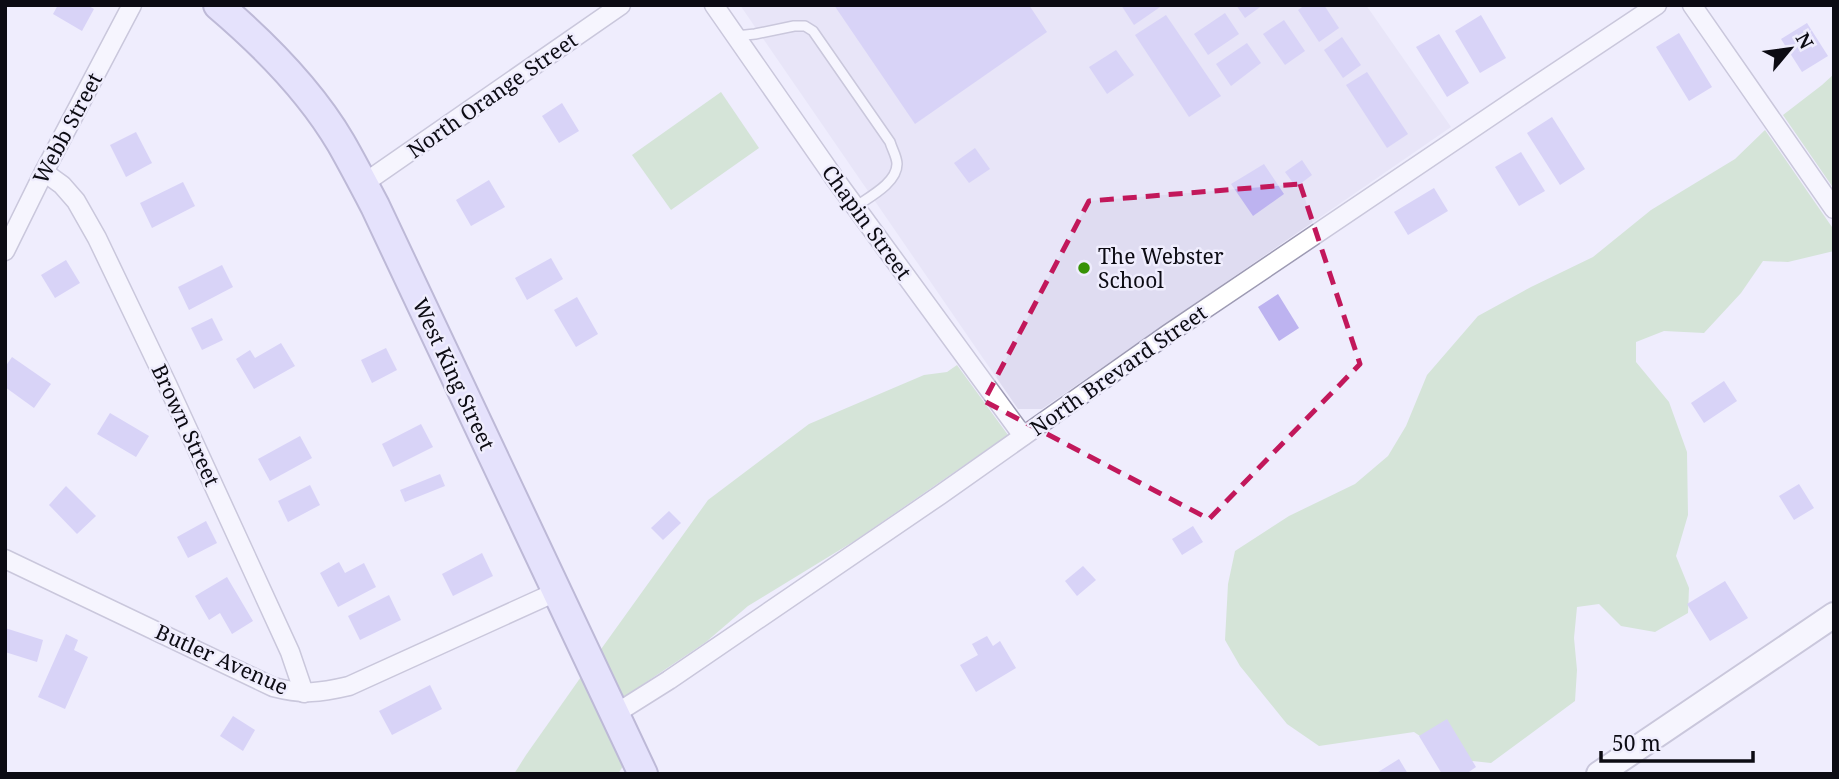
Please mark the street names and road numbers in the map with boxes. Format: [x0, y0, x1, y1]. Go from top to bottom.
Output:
street label: North Orange Street [402, 26, 582, 164]
street label: Webb Street [26, 68, 108, 188]
street label: Chapin Street [816, 159, 918, 285]
street label: West King Street [407, 294, 501, 454]
street label: North Brevard Street [1024, 298, 1212, 442]
street label: Brown Street [146, 360, 226, 490]
street label: Butler Avenue [151, 617, 293, 701]

